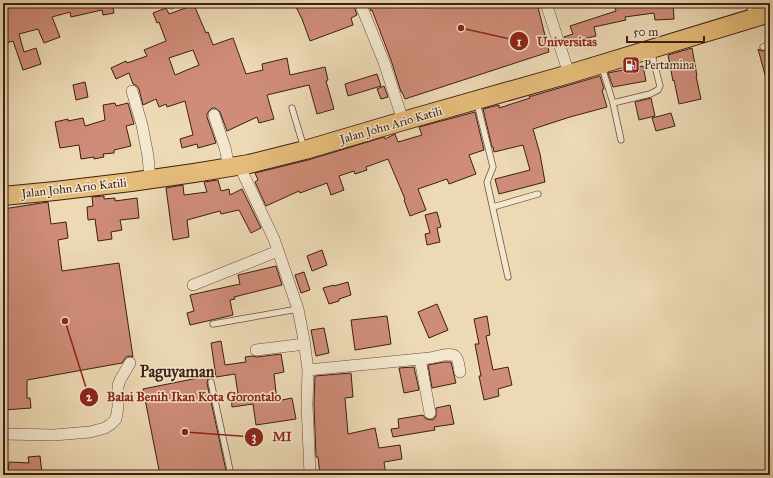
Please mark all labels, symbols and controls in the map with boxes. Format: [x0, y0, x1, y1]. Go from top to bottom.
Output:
scale bar [627, 18, 704, 44]
text: 50 m [633, 25, 658, 39]
callout: Universitas [509, 29, 605, 54]
text: Universitas [537, 34, 597, 50]
text: 1 [517, 35, 522, 49]
fuel station icon: Pertamina [621, 55, 641, 75]
place label: Pertamina [644, 58, 695, 72]
street label: Jalan John Ario Katili [336, 104, 445, 148]
street label: Jalan John Ario Katili [19, 175, 128, 202]
district label: Paguyaman [140, 362, 215, 382]
callout: Balai Benih Ikan Kota Gorontalo [79, 384, 289, 409]
text: Balai Benih Ikan Kota Gorontalo [107, 389, 282, 405]
text: 2 [86, 390, 93, 404]
callout: MI [244, 424, 299, 449]
text: MI [273, 429, 292, 445]
text: 3 [252, 430, 257, 445]

